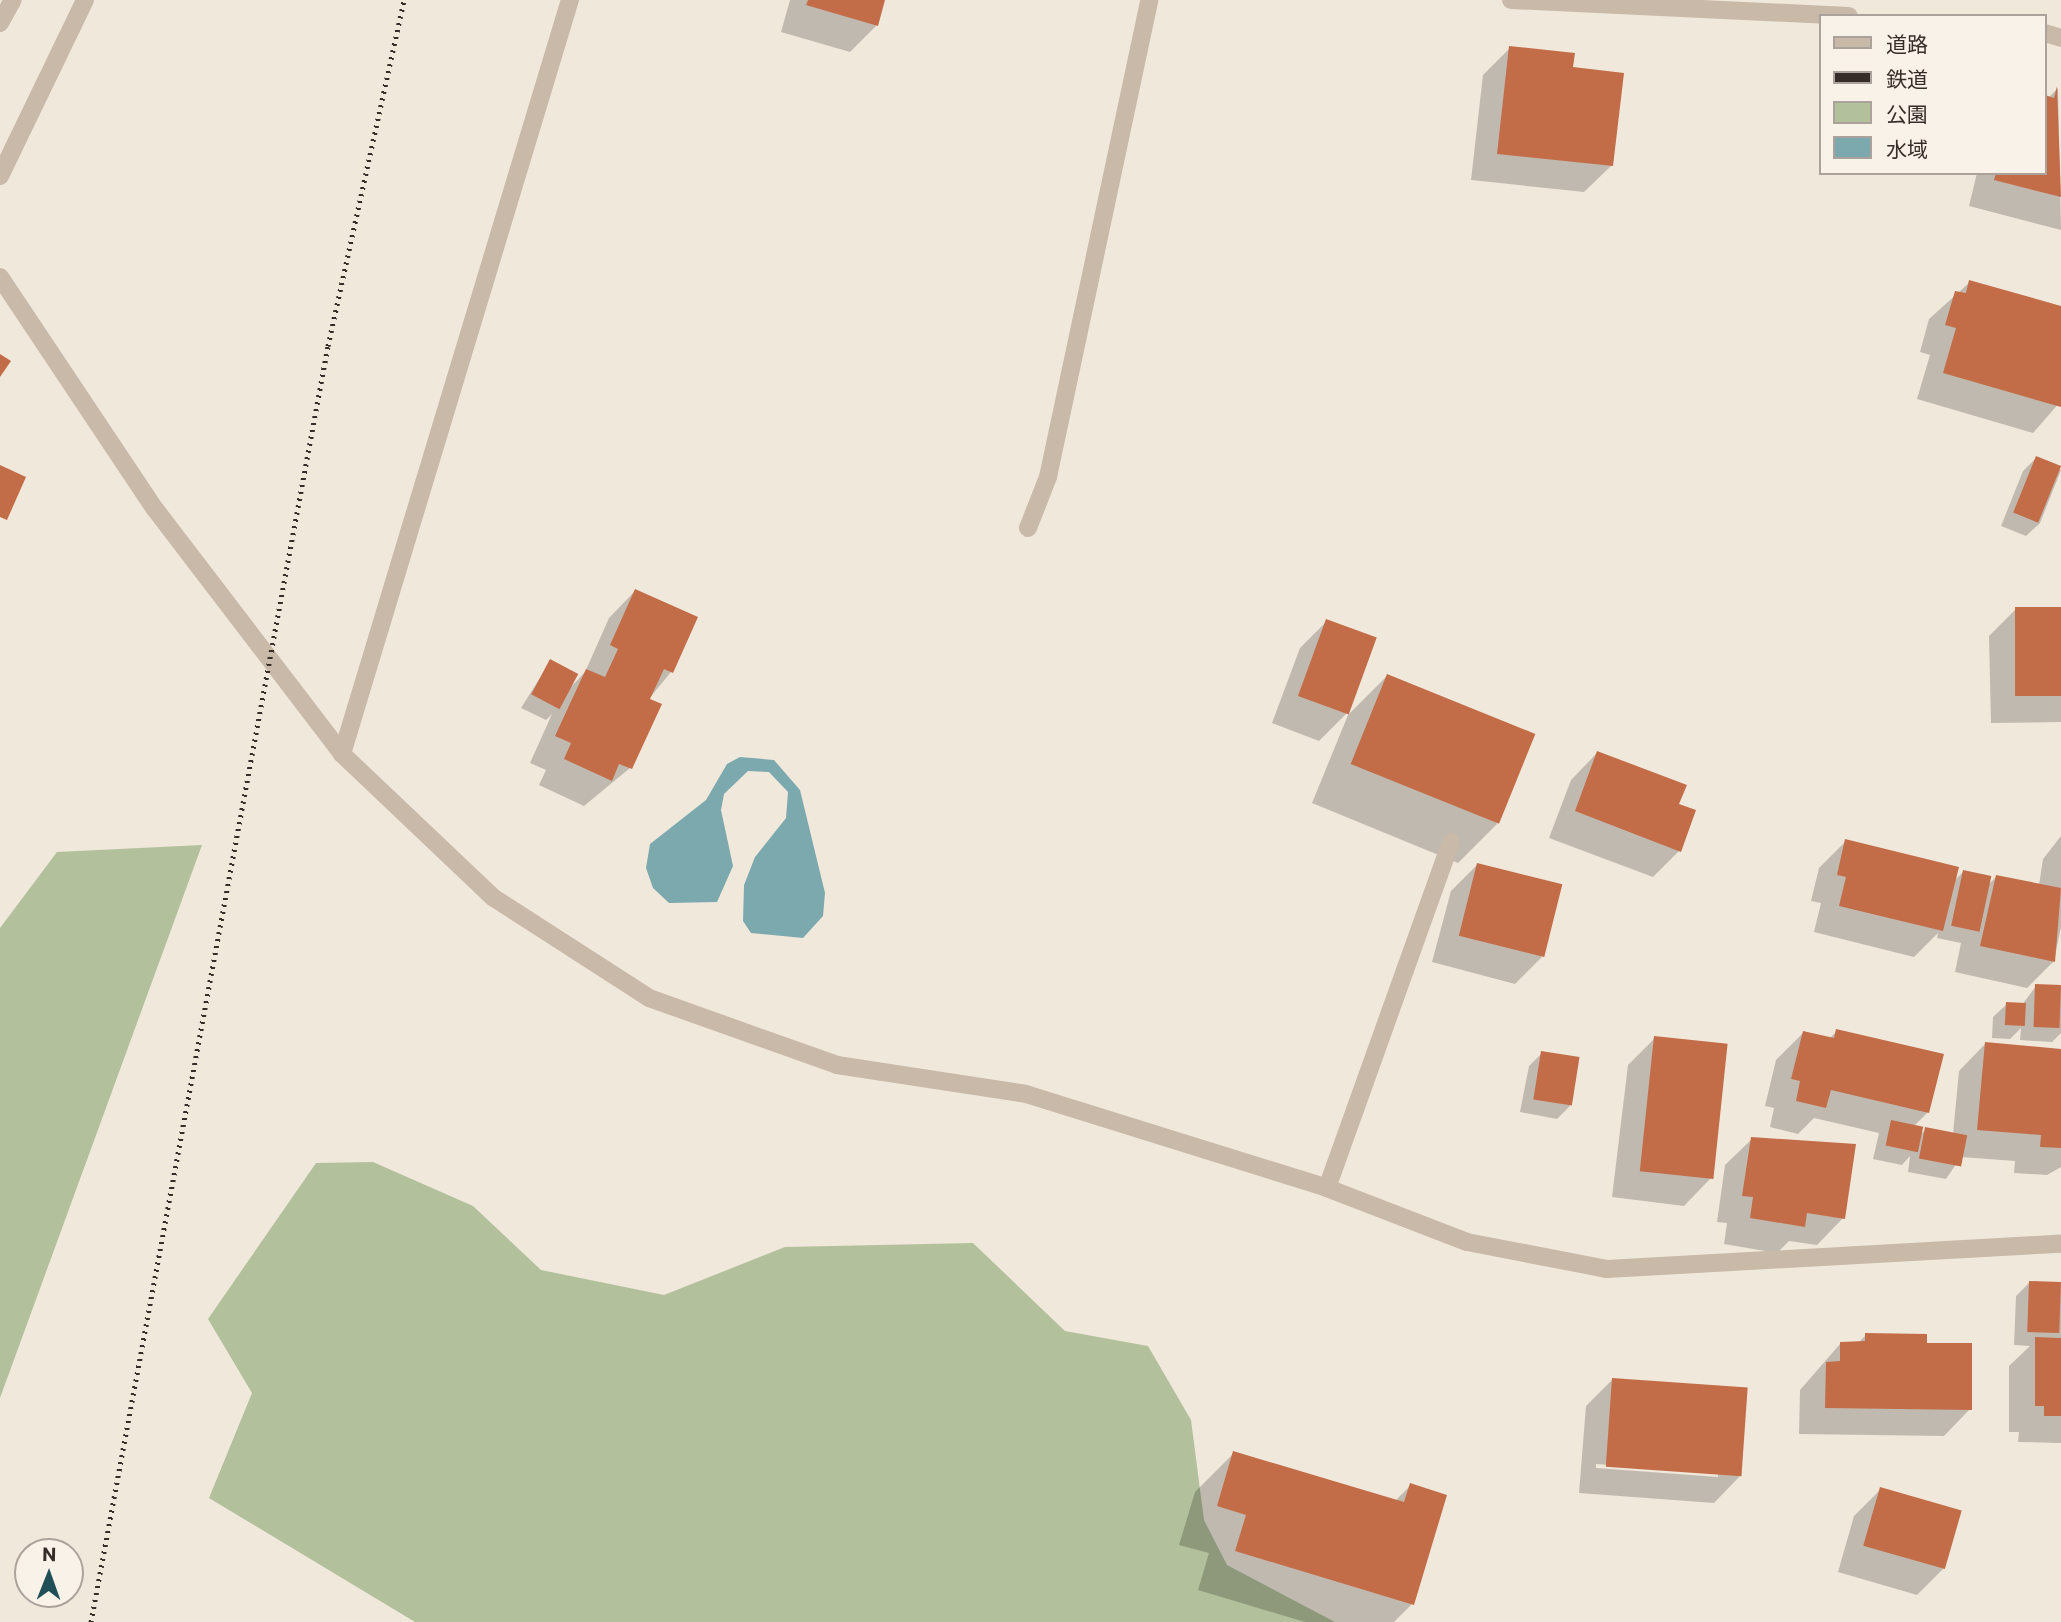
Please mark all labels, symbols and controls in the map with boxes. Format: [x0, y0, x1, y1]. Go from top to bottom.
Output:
legend [1820, 14, 2047, 175]
text: 道路 [1886, 31, 1928, 56]
text: 鉄道 [1886, 66, 1928, 91]
text: 公園 [1886, 101, 1928, 126]
text: 水域 [1886, 136, 1928, 161]
north arrow [14, 1538, 84, 1608]
text: N [42, 1542, 57, 1565]

